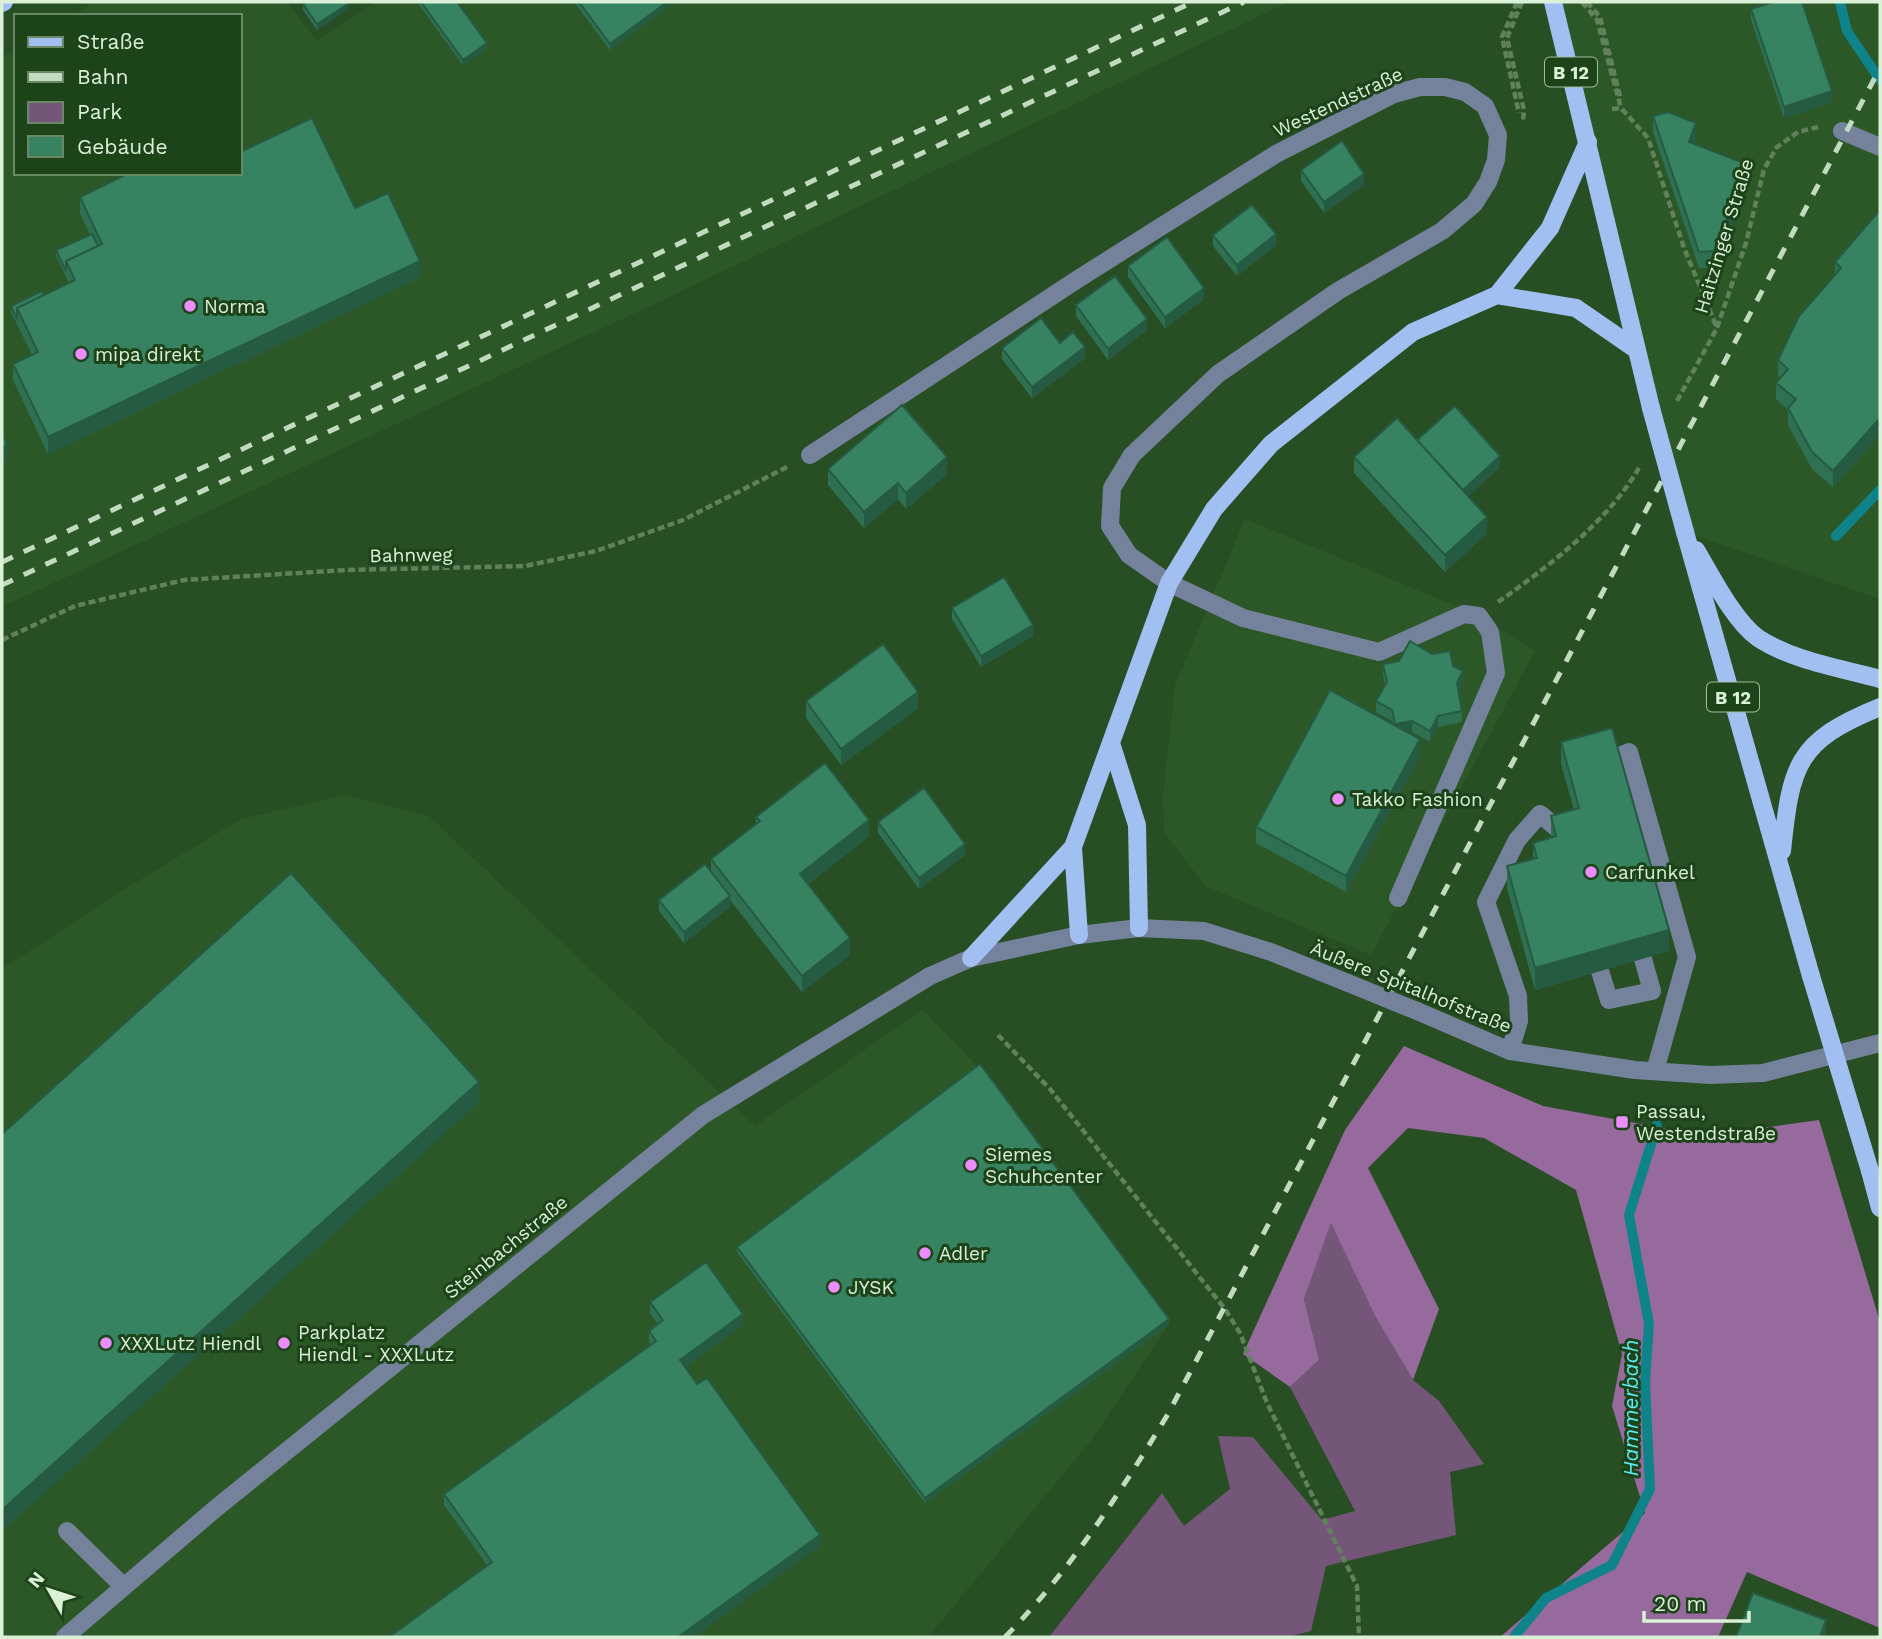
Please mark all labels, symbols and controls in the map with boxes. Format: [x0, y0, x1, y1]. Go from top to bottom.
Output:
legend [14, 14, 242, 175]
text: Straße [77, 29, 145, 54]
road number: B 12 [1545, 58, 1597, 86]
street label: Westendstraße [1270, 62, 1406, 142]
text: Bahn [77, 64, 129, 89]
text: Park [77, 99, 122, 124]
text: Gebäude [77, 134, 168, 159]
street label: Haitzinger Straße [1690, 156, 1758, 316]
place label: Norma [204, 295, 266, 318]
marker: Norma [182, 298, 198, 314]
place label: mipa direkt [95, 343, 201, 366]
marker: mipa direkt [73, 346, 89, 362]
street label: Bahnweg [369, 543, 454, 567]
road number: B 12 [1707, 682, 1759, 712]
place label: Takko Fashion [1352, 788, 1483, 811]
marker: Takko Fashion [1330, 791, 1346, 807]
place label: Carfunkel [1605, 861, 1695, 884]
marker: Carfunkel [1583, 864, 1599, 880]
street label: Äußere Spitalhofstraße [1307, 936, 1515, 1038]
place label: Passau, Westendstraße [1636, 1100, 1776, 1145]
marker: Passau, Westendstraße [1614, 1114, 1630, 1130]
place label: Siemes Schuhcenter [985, 1143, 1103, 1188]
marker: Siemes Schuhcenter [963, 1157, 979, 1173]
street label: Steinbachstraße [440, 1190, 572, 1304]
place label: Adler [939, 1242, 988, 1265]
marker: Adler [917, 1245, 933, 1261]
place label: JYSK [848, 1276, 894, 1299]
marker: JYSK [826, 1279, 842, 1295]
place label: Parkplatz Hiendl - XXXLutz [298, 1321, 454, 1366]
place label: XXXLutz Hiendl [120, 1332, 261, 1355]
marker: XXXLutz Hiendl [98, 1335, 114, 1351]
marker: Parkplatz Hiendl - XXXLutz [276, 1335, 292, 1351]
water label: Hammerbach [1618, 1340, 1643, 1476]
north arrow [14, 1555, 84, 1625]
text: N [23, 1567, 50, 1592]
scale bar [1644, 1580, 1749, 1624]
text: 20 m [1654, 1591, 1706, 1616]

